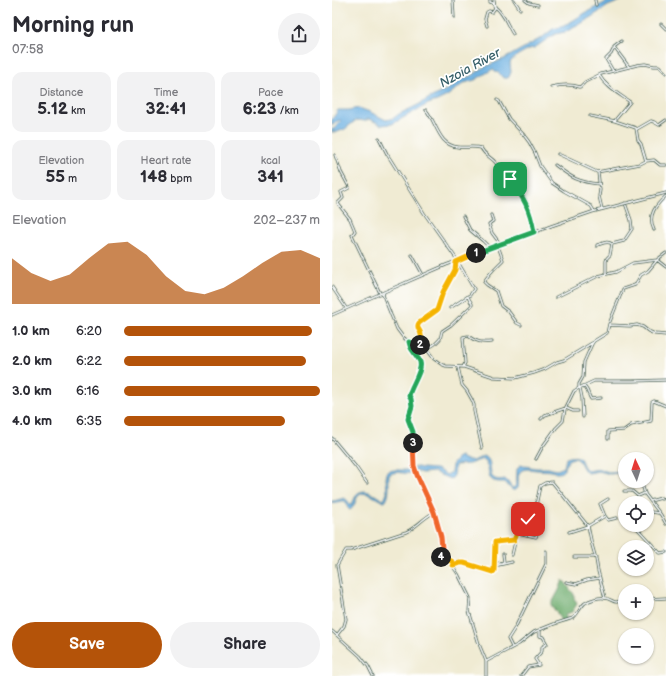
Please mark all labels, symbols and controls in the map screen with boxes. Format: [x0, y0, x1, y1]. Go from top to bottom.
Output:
text: Morning run [12, 12, 134, 39]
button: share [278, 13, 320, 55]
text: 07:58 [12, 41, 44, 57]
water label: Nzoia River [437, 44, 504, 91]
text: Distance [39, 86, 83, 99]
text: Time [154, 86, 178, 99]
text: Pace [258, 86, 283, 99]
text: 5.12 [37, 99, 68, 119]
text: 32:41 [145, 99, 187, 119]
text: 6:23 [242, 99, 276, 119]
text: km [68, 104, 86, 117]
text: /km [276, 104, 299, 117]
text: Elevation [38, 154, 84, 167]
text: Heart rate [141, 154, 191, 167]
text: kcal [261, 154, 281, 167]
pin [493, 162, 527, 196]
text: 55 [45, 167, 65, 187]
text: 148 [140, 167, 167, 187]
text: 341 [257, 167, 284, 187]
icon: arrive [499, 168, 521, 190]
text: m [65, 172, 77, 185]
text: bpm [167, 172, 192, 185]
text: Elevation [12, 212, 66, 228]
text: 202–237 m [253, 212, 320, 228]
pin: 1 [466, 243, 486, 263]
text: 1 [474, 246, 478, 259]
text: 1.0 km [12, 323, 50, 339]
text: 6:20 [76, 323, 102, 339]
pin: 2 [410, 335, 430, 355]
text: 2 [417, 338, 423, 351]
text: 2.0 km [12, 353, 52, 369]
text: 6:22 [76, 353, 102, 369]
text: 3.0 km [12, 383, 52, 399]
text: 6:16 [76, 383, 100, 399]
text: 4.0 km [12, 413, 52, 429]
text: 6:35 [76, 413, 102, 429]
pin: 3 [403, 433, 423, 453]
text: 3 [410, 436, 416, 449]
north arrow [618, 452, 654, 488]
map controls [618, 452, 654, 664]
button: locate [618, 496, 654, 532]
pin [511, 502, 545, 536]
icon: check [517, 508, 539, 530]
button: layers [618, 540, 654, 576]
pin: 4 [431, 547, 451, 567]
text: 4 [438, 550, 444, 563]
button: + [618, 584, 654, 620]
button: Save [12, 622, 162, 668]
button: Share [170, 622, 320, 668]
button: − [618, 628, 654, 664]

